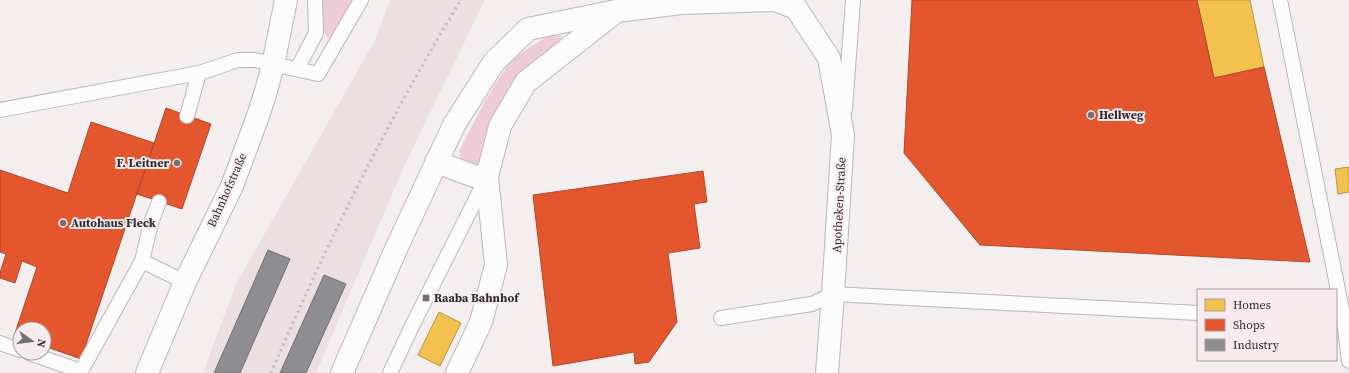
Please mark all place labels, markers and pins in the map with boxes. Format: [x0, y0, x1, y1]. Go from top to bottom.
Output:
place label: Hellweg [1099, 107, 1144, 123]
marker: Hellweg [1086, 110, 1096, 120]
place label: F. Leitner [117, 155, 169, 171]
marker: F. Leitner [172, 158, 182, 168]
place label: Autohaus Fleck [71, 215, 157, 231]
marker: Autohaus Fleck [58, 218, 68, 228]
place label: Raaba Bahnhof [434, 290, 520, 306]
marker: Raaba Bahnhof [421, 293, 431, 303]

